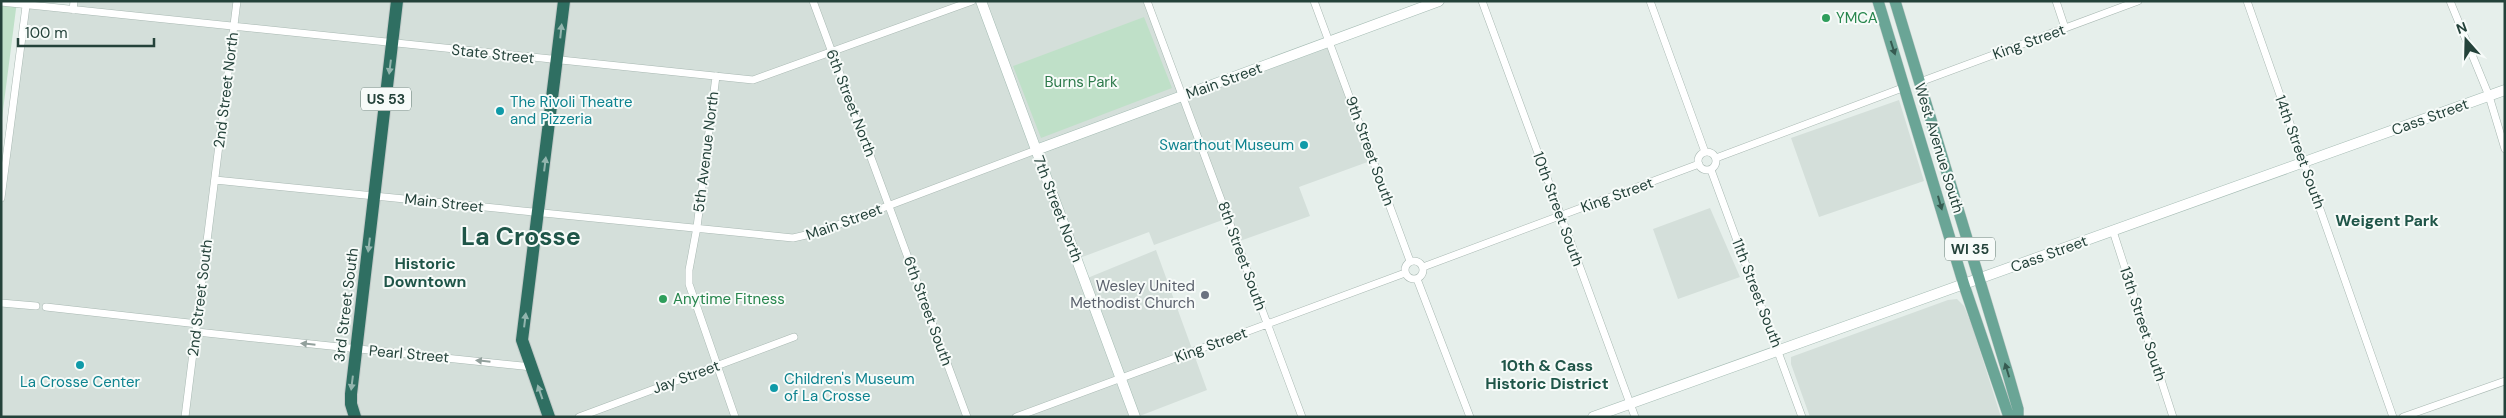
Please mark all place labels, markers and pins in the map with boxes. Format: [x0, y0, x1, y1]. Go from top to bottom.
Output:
place label: YMCA [1836, 8, 1878, 28]
marker: YMCA [1820, 12, 1832, 24]
place label: The Rivoli Theatre and Pizzeria [510, 92, 633, 129]
marker: The Rivoli Theatre and Pizzeria [494, 105, 506, 117]
place label: Swarthout Museum [1159, 135, 1294, 155]
marker: Swarthout Museum [1298, 139, 1310, 151]
place label: Wesley United Methodist Church [1070, 276, 1195, 313]
place label: Anytime Fitness [673, 289, 785, 309]
marker: Wesley United Methodist Church [1199, 289, 1211, 301]
marker: Anytime Fitness [657, 293, 669, 305]
marker: La Crosse Center [74, 359, 86, 371]
place label: Children's Museum of La Crosse [784, 369, 915, 406]
place label: La Crosse Center [20, 372, 141, 392]
marker: Children's Museum of La Crosse [768, 382, 780, 394]

